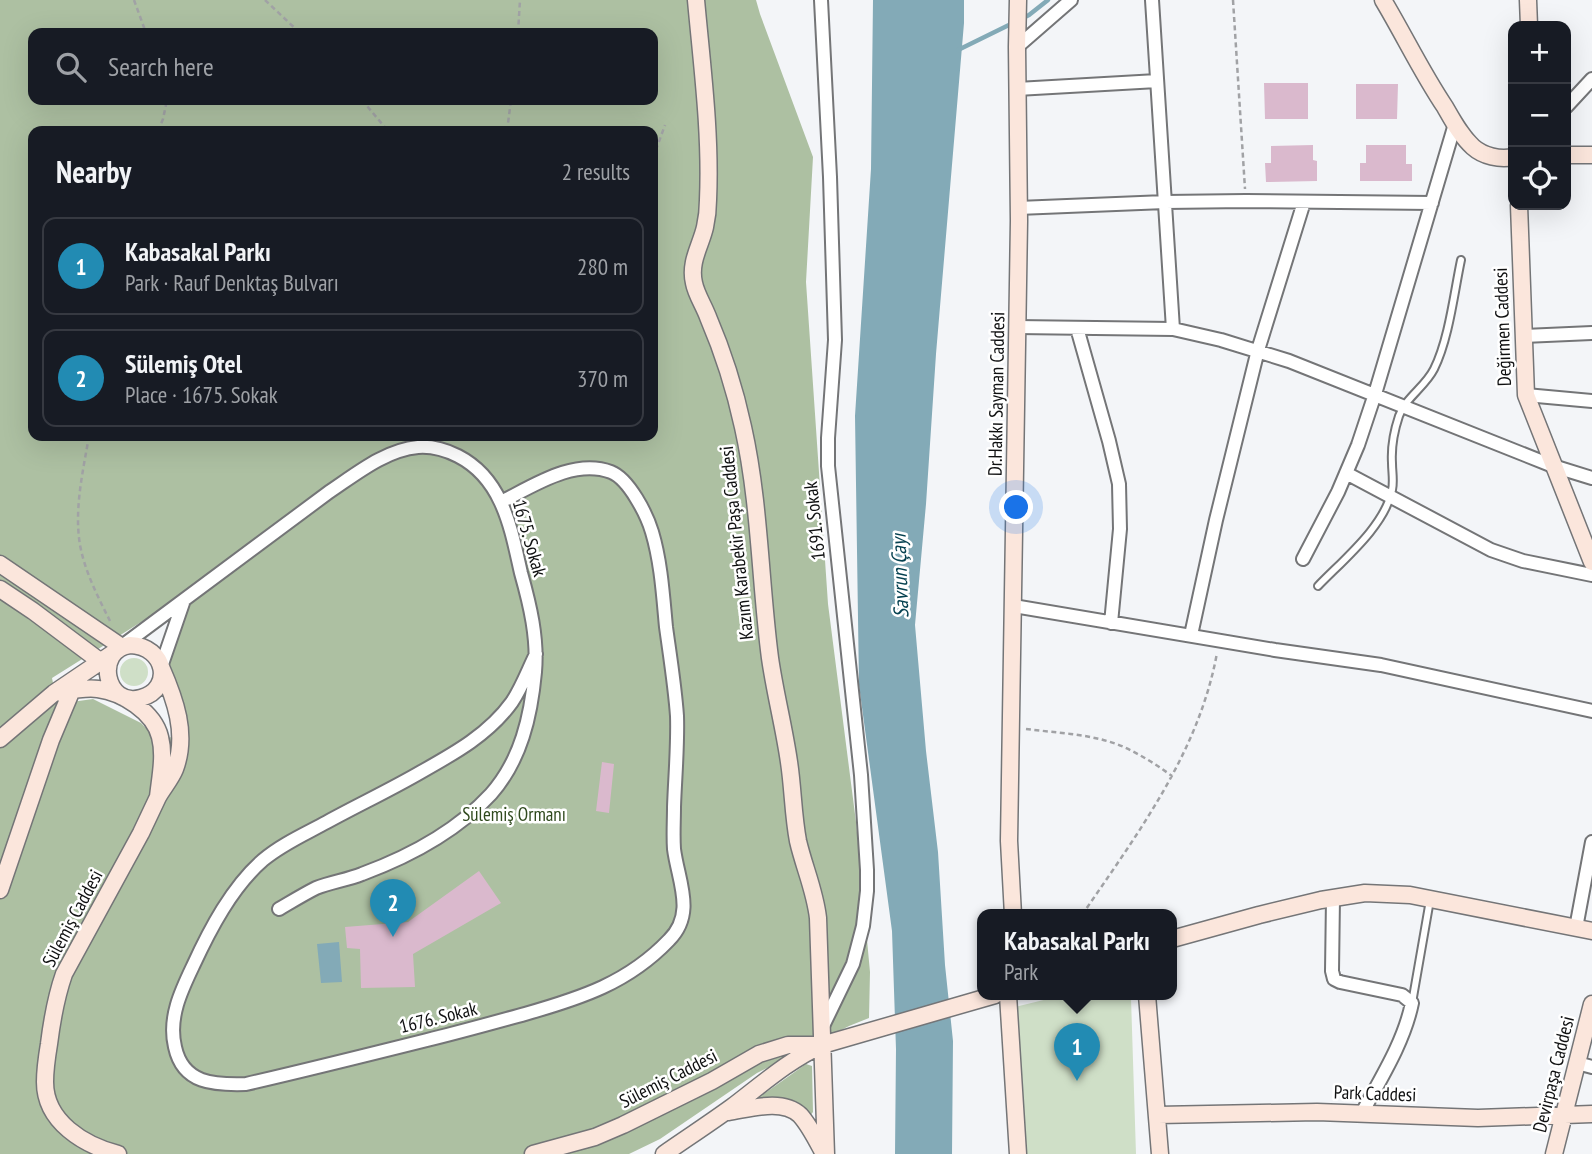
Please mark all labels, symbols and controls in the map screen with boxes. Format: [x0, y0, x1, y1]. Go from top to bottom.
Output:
map controls [1508, 21, 1571, 210]
button: + [1508, 21, 1571, 84]
search box [28, 28, 658, 105]
icon: search [52, 48, 90, 86]
text: Search here [108, 50, 214, 83]
button: − [1508, 84, 1571, 147]
button: locate [1508, 147, 1571, 210]
text: Nearby [56, 152, 131, 191]
text: 2 results [562, 157, 630, 186]
text: Kabasakal Parkı [125, 235, 271, 268]
text: 1 [76, 252, 87, 281]
text: 280 m [577, 252, 628, 281]
street label: Değirmen Caddesi [1488, 267, 1516, 387]
text: Park · Rauf Denktaş Bulvarı [125, 268, 339, 297]
street label: Dr.Hakkı Sayman Caddesi [983, 312, 1009, 476]
text: Sülemiş Otel [125, 347, 242, 380]
text: 2 [76, 364, 87, 393]
text: 370 m [577, 364, 628, 393]
text: Place · 1675. Sokak [125, 380, 278, 409]
street label: Kazım Karabekir Paşa Caddesi [714, 445, 758, 641]
street label: 1691. Sokak [798, 480, 830, 562]
your location [999, 490, 1033, 524]
street label: 1675. Sokak [508, 497, 553, 580]
water label: Savrun Çayı [884, 532, 914, 619]
park label: Sülemiş Ormanı [462, 802, 566, 826]
street label: Sülemiş Caddesi [36, 865, 108, 971]
pin: 2 [370, 879, 416, 937]
popup [977, 909, 1177, 1000]
text: Kabasakal Parkı [1004, 924, 1150, 957]
text: Park [1004, 957, 1038, 986]
street label: 1676. Sokak [397, 996, 480, 1038]
street label: Devirpaşa Caddesi [1527, 1013, 1579, 1135]
pin: 1 [1054, 1023, 1100, 1081]
street label: Sülemiş Caddesi [615, 1043, 721, 1113]
street label: Park Caddesi [1333, 1080, 1417, 1106]

